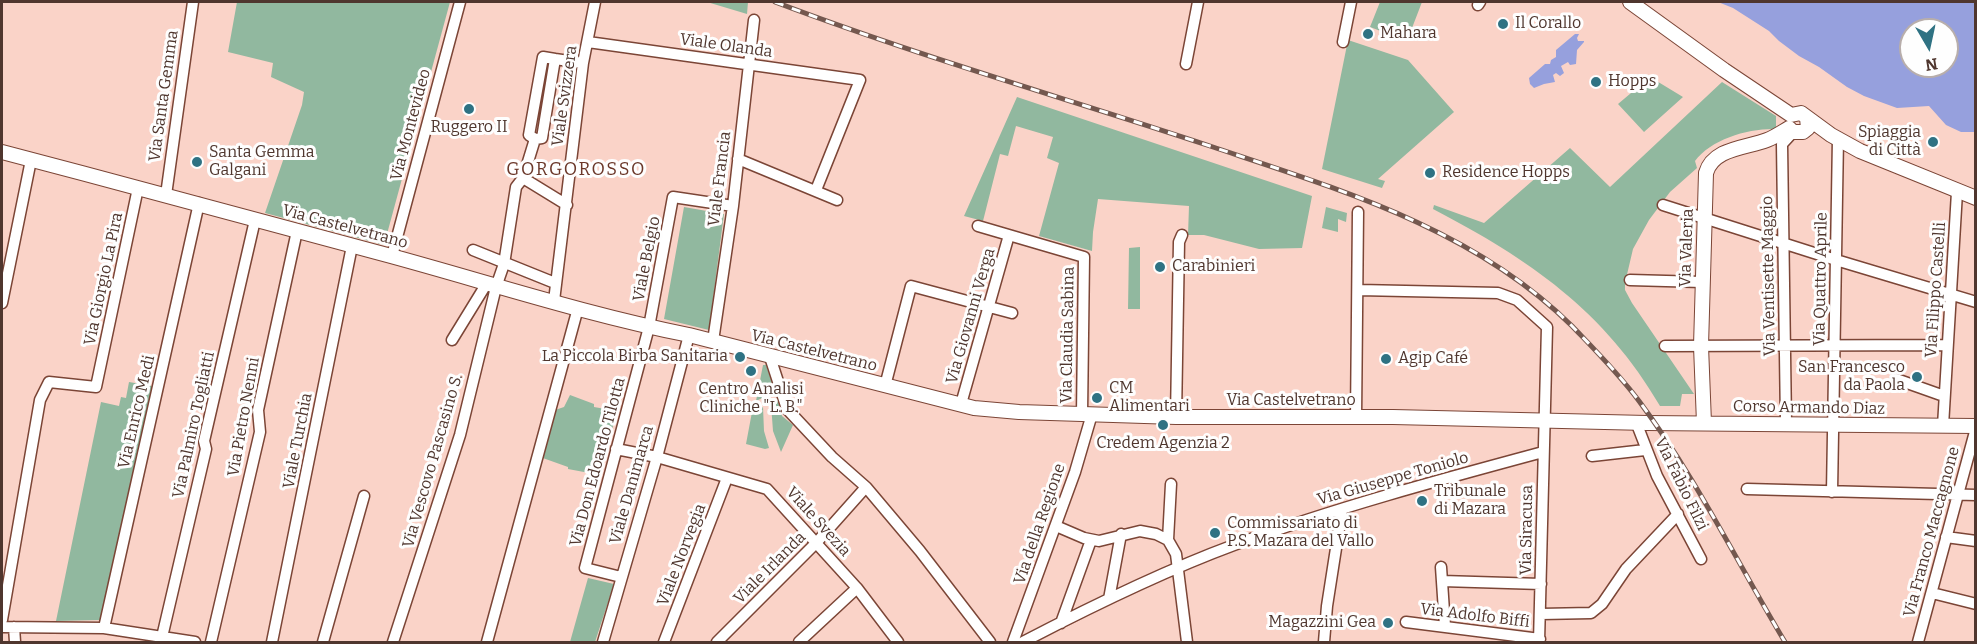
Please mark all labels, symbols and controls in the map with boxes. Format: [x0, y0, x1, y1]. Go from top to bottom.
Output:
place label: Il Corallo [1515, 14, 1581, 34]
marker: Il Corallo [1496, 17, 1510, 31]
north arrow [1899, 18, 1959, 78]
place label: Mahara [1380, 24, 1437, 44]
marker: Mahara [1361, 27, 1375, 41]
street label: Via Santa Gemma [145, 29, 183, 163]
street label: Viale Olanda [678, 30, 774, 62]
street label: Viale Svizzera [548, 44, 582, 148]
text: N [1924, 54, 1939, 75]
street label: Via Montevideo [387, 67, 435, 183]
place label: Hopps [1608, 72, 1656, 92]
marker: Hopps [1589, 75, 1603, 89]
marker: Ruggero II [462, 102, 476, 116]
place label: Ruggero II [430, 118, 508, 138]
place label: Spiaggia di Città [1858, 123, 1921, 161]
street label: Viale Francia [705, 130, 735, 228]
marker: Spiaggia di Città [1926, 135, 1940, 149]
place label: Santa Gemma Galgani [209, 143, 314, 181]
marker: Santa Gemma Galgani [190, 155, 204, 169]
district label: GORGOROSSO [506, 159, 646, 181]
place label: Residence Hopps [1442, 163, 1570, 183]
marker: Residence Hopps [1423, 166, 1437, 180]
street label: Via Ventisette Maggio [1758, 196, 1780, 356]
street label: Via Castelvetrano [280, 201, 410, 253]
street label: Via Valeria [1676, 208, 1698, 288]
street label: Via Giorgio La Pira [81, 211, 127, 347]
street label: Via Quattro Aprile [1810, 212, 1832, 346]
street label: Viale Belgio [629, 215, 665, 303]
street label: Via Filippo Castelli [1922, 222, 1950, 358]
street label: Via Giovanni Verga [942, 246, 1000, 386]
place label: Carabinieri [1172, 257, 1255, 277]
marker: Carabinieri [1153, 260, 1167, 274]
street label: Via Claudia Sabina [1057, 267, 1079, 403]
street label: Via Castelvetrano [749, 326, 879, 376]
place label: La Piccola Birba Sanitaria [542, 347, 728, 367]
place label: Agip Café [1398, 349, 1468, 369]
street label: Via Palmiro Togliatti [169, 350, 219, 500]
marker: La Piccola Birba Sanitaria [733, 350, 747, 364]
marker: Agip Café [1379, 352, 1393, 366]
street label: Via Enrico Medi [115, 353, 159, 471]
street label: Via Pietro Nenni [224, 356, 264, 478]
place label: San Francesco da Paola [1798, 358, 1905, 396]
marker: Centro Analisi Cliniche "L. B." [744, 364, 758, 378]
marker: San Francesco da Paola [1910, 370, 1924, 384]
street label: Via Vescovo Pascasino S. [399, 372, 467, 550]
street label: Via Don Edoardo Tilotta [566, 375, 630, 549]
place label: CM Alimentari [1109, 379, 1190, 417]
place label: Centro Analisi Cliniche "L. B." [698, 380, 804, 418]
marker: CM Alimentari [1090, 391, 1104, 405]
street label: Via Castelvetrano [1226, 391, 1356, 411]
street label: Viale Turchia [279, 392, 317, 490]
street label: Corso Armando Diaz [1733, 397, 1885, 419]
marker: Credem Agenzia 2 [1156, 418, 1170, 432]
street label: Viale Danimarca [606, 424, 658, 546]
place label: Credem Agenzia 2 [1096, 434, 1230, 454]
street label: Via Fabio Filzi [1650, 434, 1712, 534]
street label: Via Franco Maccagnone [1900, 445, 1964, 619]
street label: Via Giuseppe Toniolo [1315, 448, 1471, 510]
street label: Via della Regione [1010, 461, 1070, 587]
place label: Tribunale di Mazara [1434, 482, 1506, 520]
street label: Viale Svezia [782, 483, 854, 561]
street label: Via Siracusa [1517, 485, 1537, 575]
marker: Tribunale di Mazara [1415, 494, 1429, 508]
street label: Viale Norvegia [654, 501, 710, 609]
place label: Commissariato di P.S. Mazara del Vallo [1227, 514, 1374, 552]
marker: Commissariato di P.S. Mazara del Vallo [1208, 526, 1222, 540]
street label: Viale Irlanda [730, 528, 810, 608]
street label: Via Adolfo Biffi [1419, 600, 1531, 632]
place label: Magazzini Gea [1268, 613, 1376, 633]
marker: Magazzini Gea [1381, 616, 1395, 630]

